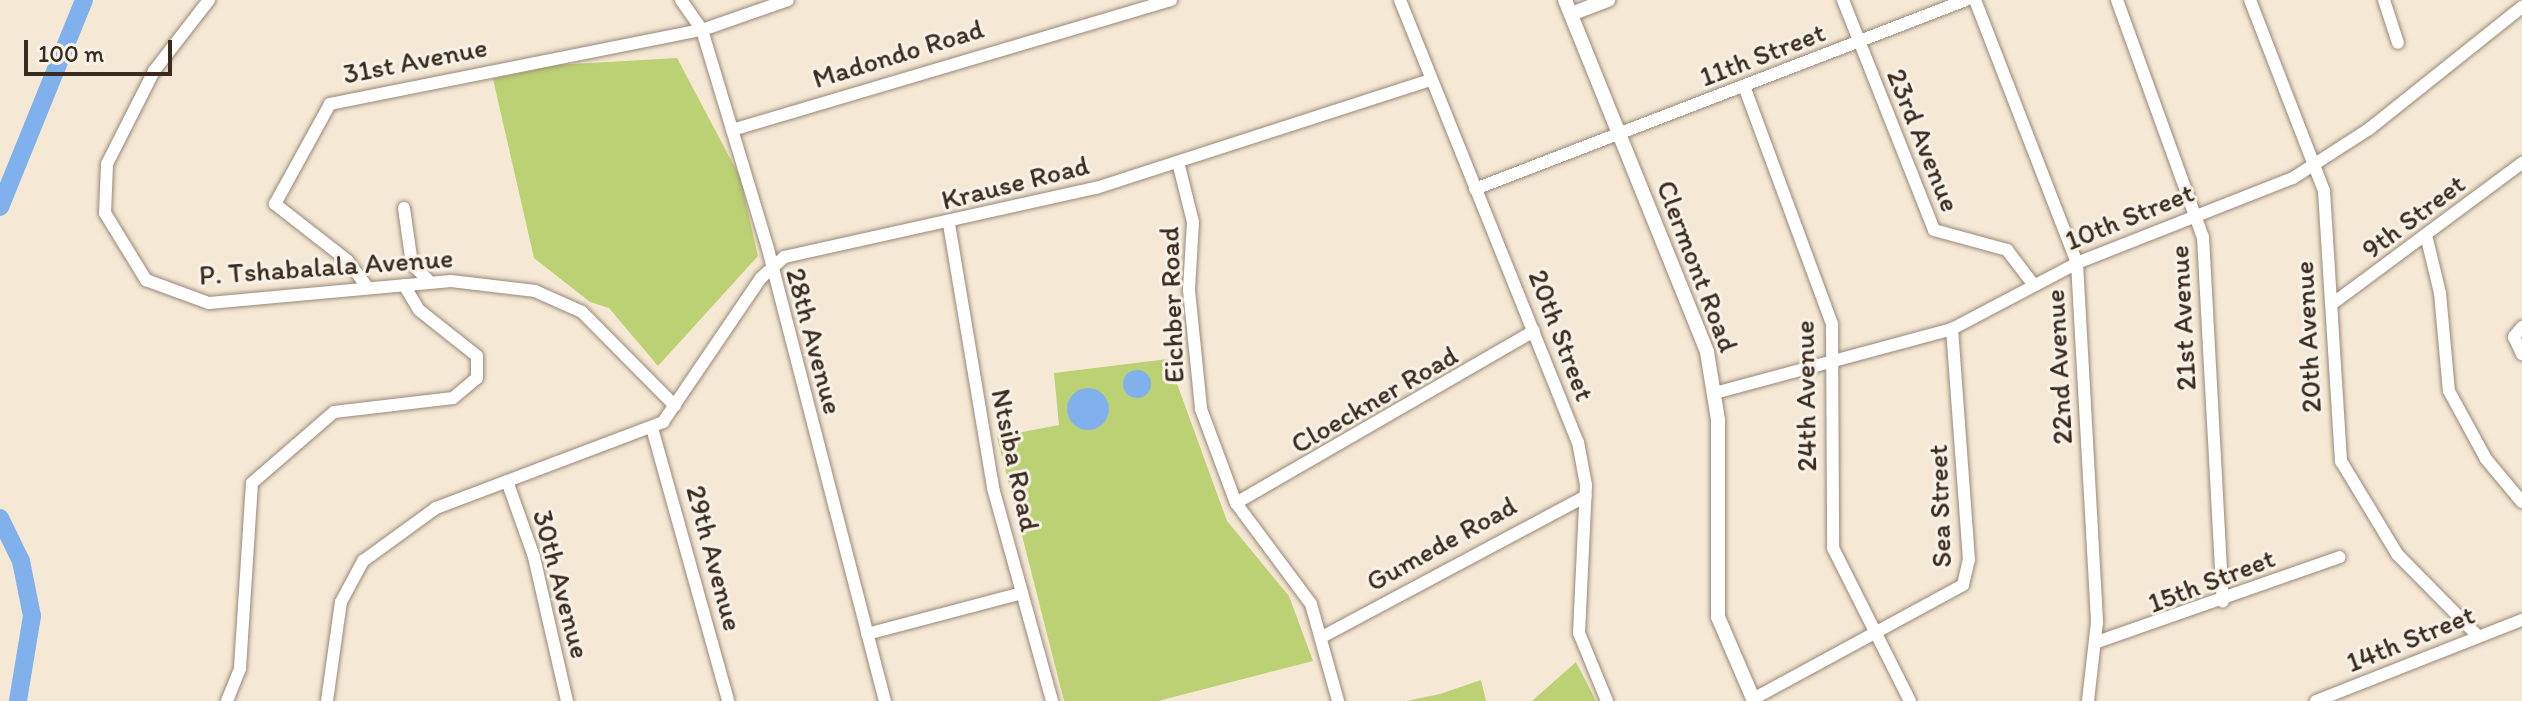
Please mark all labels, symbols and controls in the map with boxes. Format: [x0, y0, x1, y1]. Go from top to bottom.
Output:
street label: Madondo Road [808, 11, 988, 95]
street label: 11th Street [1695, 15, 1829, 93]
scale bar [28, 24, 176, 74]
street label: 31st Avenue [341, 30, 489, 90]
text: 100 m [38, 39, 104, 68]
street label: 23rd Avenue [1880, 64, 1968, 216]
street label: Krause Road [938, 147, 1092, 217]
street label: 9th Street [2355, 167, 2471, 265]
street label: 10th Street [2060, 175, 2198, 257]
street label: Clermont Road [1650, 176, 1746, 356]
street label: Eichber Road [1151, 227, 1191, 383]
street label: P. Tshabalala Avenue [200, 240, 452, 292]
street label: 21st Avenue [2161, 245, 2203, 391]
street label: 20th Avenue [2286, 261, 2328, 413]
street label: 28th Avenue [780, 265, 850, 417]
street label: 20th Street [1522, 265, 1602, 405]
street label: 22nd Avenue [2037, 289, 2079, 445]
street label: 24th Avenue [1787, 321, 1823, 471]
street label: Cloeckner Road [1285, 338, 1463, 460]
street label: Ntsiba Road [985, 386, 1047, 534]
street label: Sea Street [1920, 444, 1958, 568]
street label: 29th Avenue [680, 482, 750, 634]
street label: Gumede Road [1360, 488, 1522, 598]
street label: 30th Avenue [526, 507, 598, 661]
street label: 15th Street [2143, 541, 2279, 619]
street label: 14th Street [2341, 597, 2479, 679]

